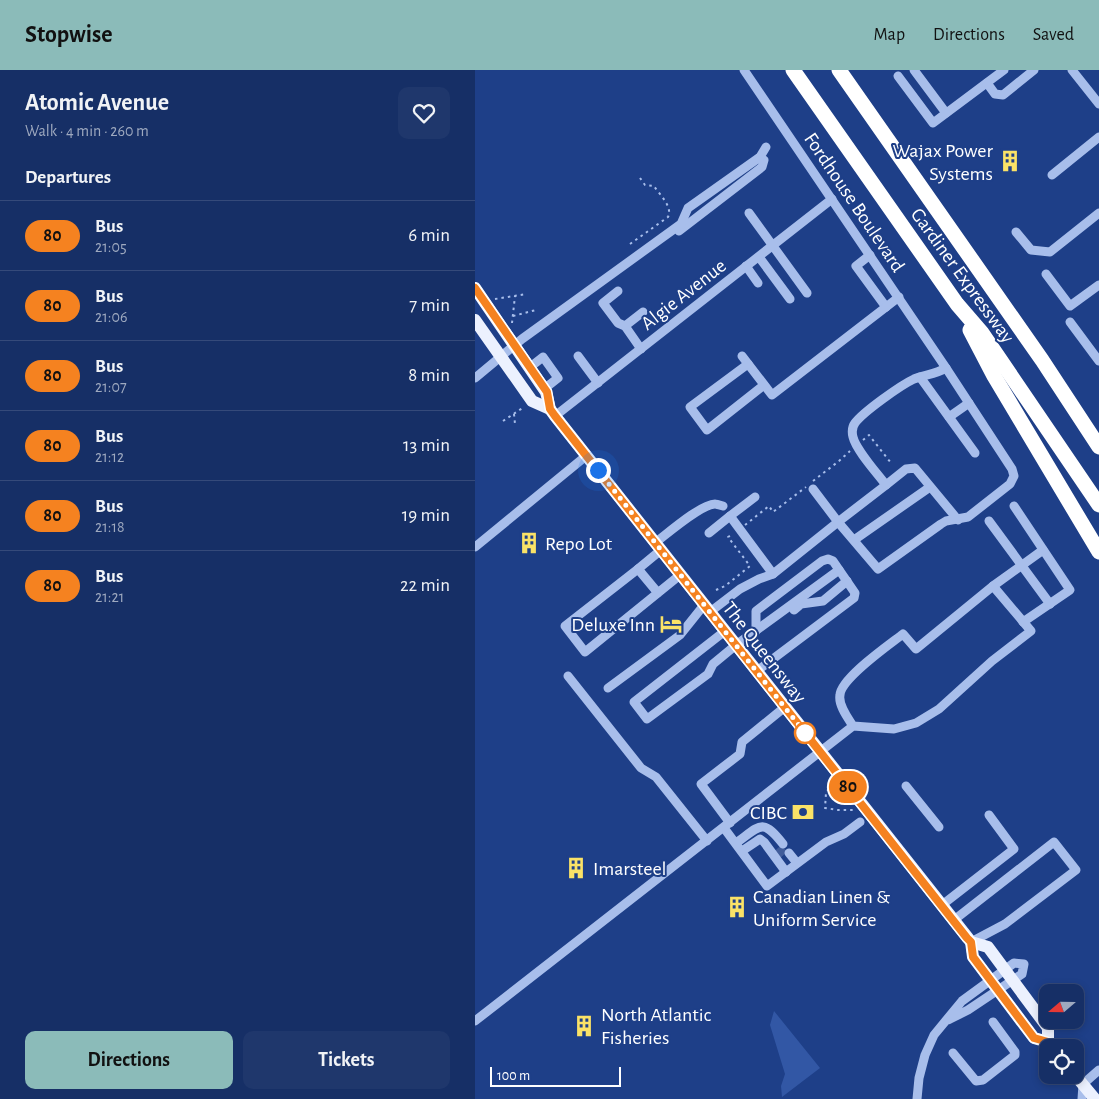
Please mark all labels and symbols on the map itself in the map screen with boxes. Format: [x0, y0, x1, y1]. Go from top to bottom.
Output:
street label: Fordhouse Boulevard [800, 129, 908, 276]
place label: Wajax Power Systems [892, 141, 994, 184]
building icon: Wajax Power Systems [997, 148, 1023, 174]
street label: Gardiner Expressway [907, 204, 1018, 347]
street label: Algie Avenue [637, 256, 730, 334]
your location [586, 458, 611, 483]
building icon: Repo Lot [516, 530, 542, 556]
place label: Repo Lot [545, 534, 613, 554]
street label: The Queensway [719, 598, 810, 707]
hotel icon: Deluxe Inn [658, 611, 684, 637]
place label: Deluxe Inn [571, 615, 655, 635]
unlabelled marker [794, 722, 816, 744]
line badge: 80 [825, 771, 871, 803]
bank icon: CIBC [790, 799, 816, 825]
place label: CIBC [750, 803, 787, 823]
building icon: Imarsteel [563, 855, 589, 881]
place label: Imarsteel [593, 859, 667, 879]
place label: Canadian Linen & Uniform Service [753, 887, 890, 930]
building icon: Canadian Linen & Uniform Service [724, 894, 750, 920]
north arrow [1039, 984, 1084, 1029]
place label: North Atlantic Fisheries [601, 1005, 711, 1048]
building icon: North Atlantic Fisheries [571, 1013, 597, 1039]
scale bar [490, 1064, 621, 1087]

